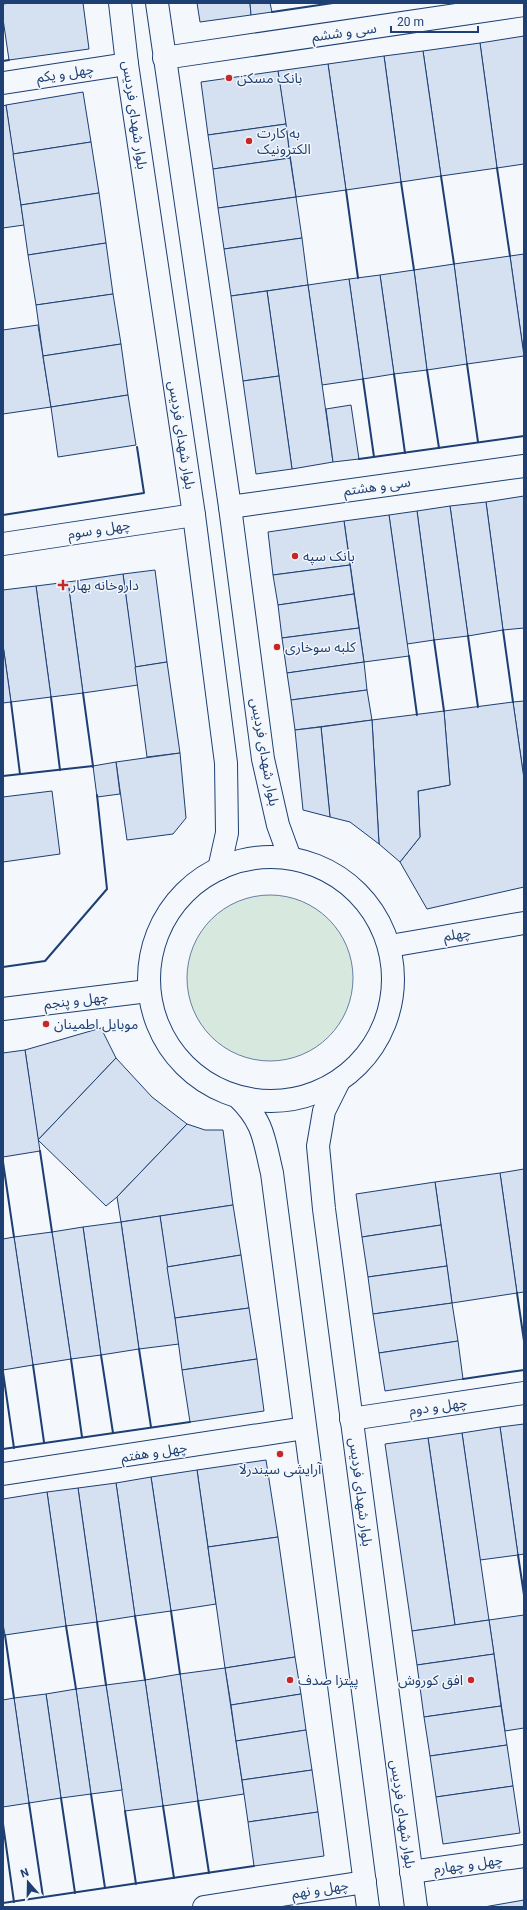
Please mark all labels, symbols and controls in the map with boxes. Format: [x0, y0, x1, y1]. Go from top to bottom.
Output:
scale bar [391, 8, 478, 34]
text: 20 m [397, 15, 424, 29]
street label: سی و ششم [311, 20, 378, 47]
street label: بلوار شهدای فردیس [118, 60, 151, 171]
street label: چهل و یکم [35, 61, 95, 88]
place label: بانک مسکن [237, 70, 303, 87]
marker: بانک مسکن [224, 73, 234, 83]
place label: به کارت الکترونیک [257, 125, 311, 158]
marker: به کارت الکترونیک [244, 136, 254, 146]
street label: بلوار شهدای فردیس [165, 380, 199, 491]
street label: سی و هشتم [342, 473, 412, 502]
street label: چهل و سوم [67, 516, 132, 545]
place label: بانک سپه [303, 548, 355, 566]
marker: بانک سپه [290, 551, 300, 561]
place label: داروخانه بهار [70, 577, 139, 594]
marker: داروخانه بهار [58, 580, 68, 590]
place label: کلبه سوخاری [285, 639, 356, 656]
marker: کلبه سوخاری [272, 642, 282, 652]
street label: بلوار شهدای فردیس [247, 697, 282, 808]
street label: چهلم [442, 924, 472, 947]
street label: چهل و پنجم [43, 988, 109, 1015]
place label: موبایل اطمینان [54, 1016, 138, 1033]
marker: موبایل اطمینان [41, 1019, 51, 1029]
street label: چهل و دوم [408, 1394, 468, 1421]
street label: بلوار شهدای فردیس [345, 1437, 376, 1548]
street label: چهل و هفتم [120, 1439, 189, 1468]
marker: آرایشی سیندرلا [275, 1449, 285, 1459]
place label: آرایشی سیندرلا [239, 1461, 322, 1478]
place label: پیتزا صدف [298, 1672, 358, 1690]
place label: افق کوروش [398, 1672, 463, 1690]
marker: پیتزا صدف [285, 1675, 295, 1685]
marker: افق کوروش [466, 1675, 476, 1685]
street label: بلوار شهدای فردیس [386, 1759, 419, 1870]
street label: چهل و چهارم [432, 1851, 504, 1880]
north arrow [8, 1862, 48, 1902]
text: N [19, 1866, 31, 1881]
street label: چهل و نهم [290, 1877, 350, 1904]

